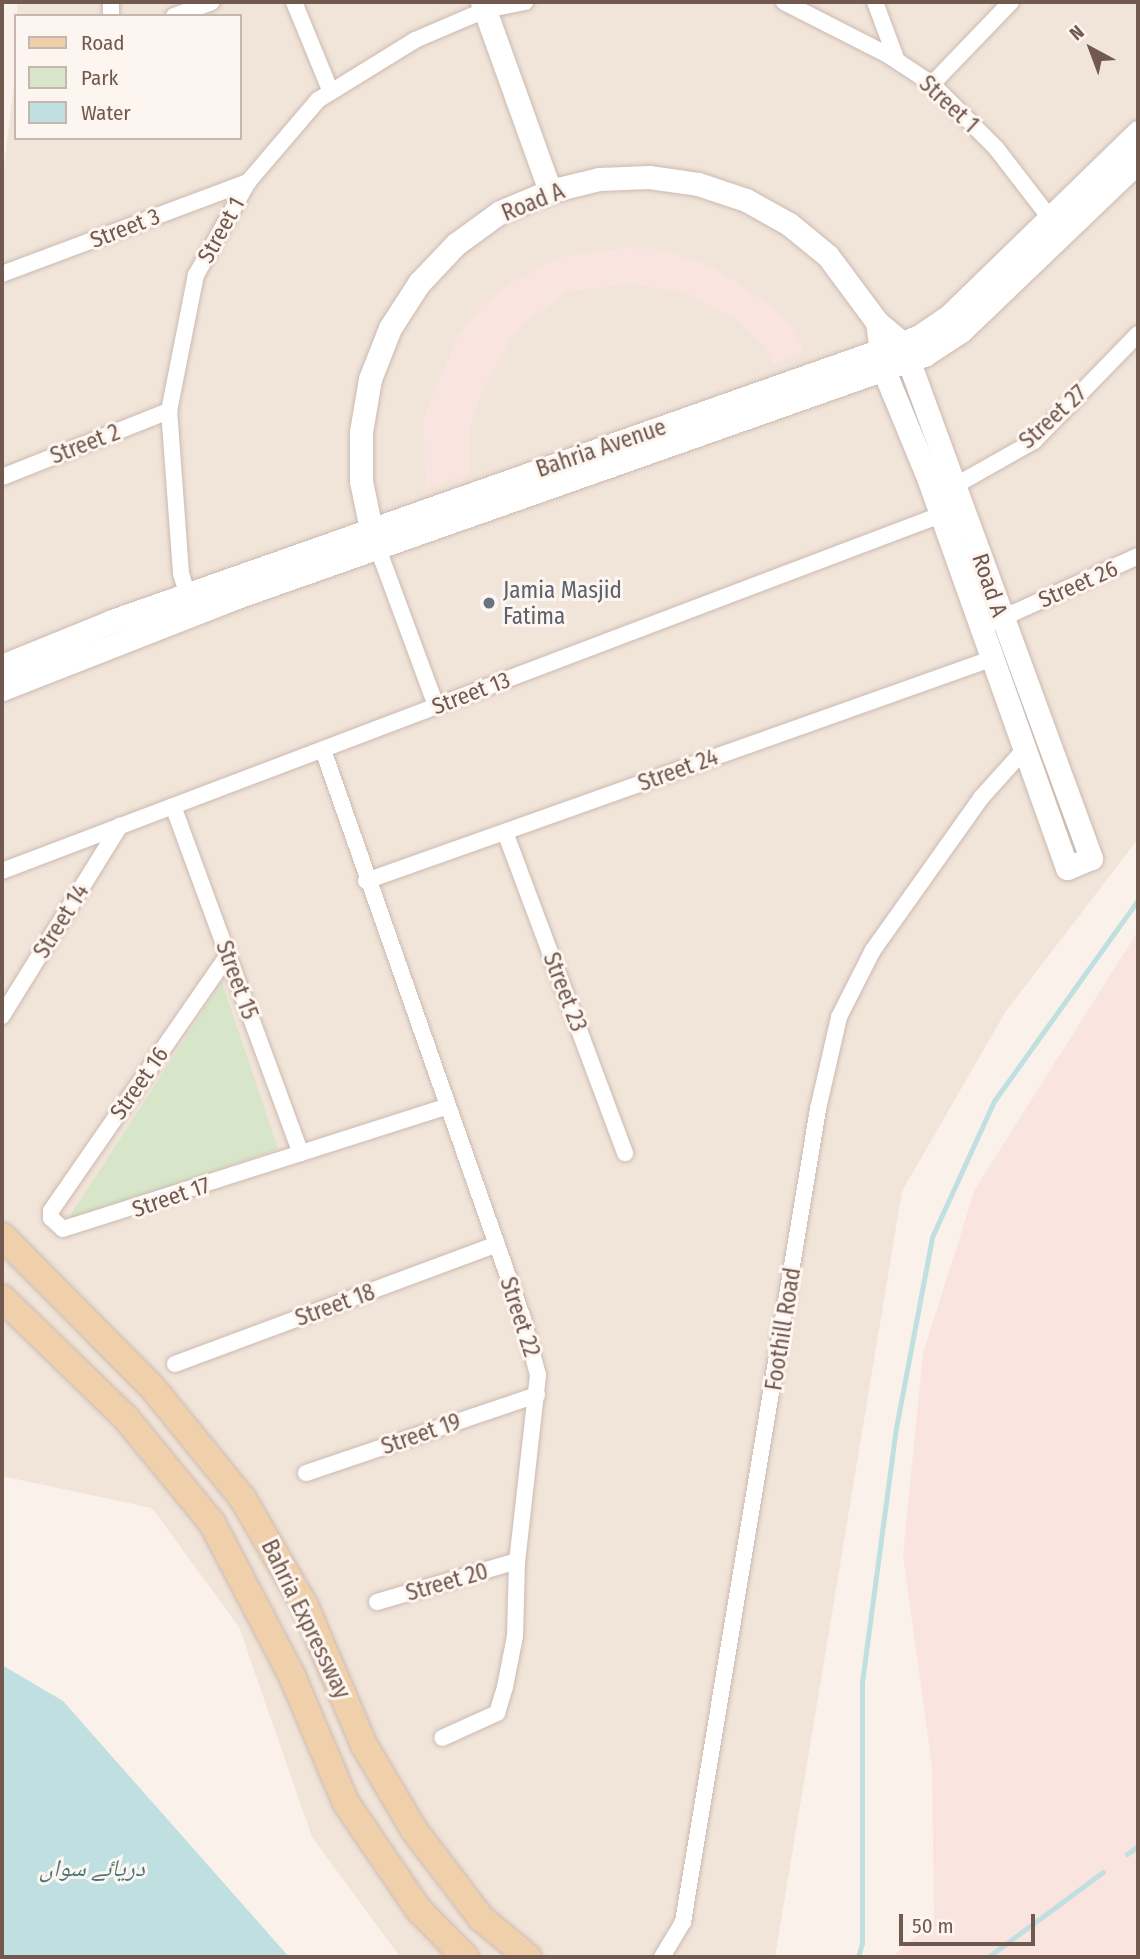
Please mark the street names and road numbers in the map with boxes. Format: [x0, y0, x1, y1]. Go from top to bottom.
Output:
street label: Street 1 [914, 70, 984, 138]
street label: Road A [498, 177, 568, 227]
street label: Street 1 [192, 192, 250, 268]
street label: Street 3 [86, 202, 164, 254]
street label: Street 27 [1014, 380, 1092, 454]
street label: Bahria Avenue [532, 413, 670, 483]
street label: Street 2 [46, 418, 124, 470]
street label: Road A [966, 550, 1014, 620]
street label: Street 26 [1034, 554, 1122, 614]
street label: Street 13 [428, 666, 514, 720]
street label: Street 24 [634, 743, 722, 797]
street label: Street 14 [28, 879, 94, 963]
street label: Street 15 [210, 937, 264, 1023]
street label: Street 23 [537, 949, 593, 1035]
street label: Street 16 [104, 1041, 174, 1125]
street label: Street 17 [129, 1171, 213, 1223]
street label: Foothill Road [760, 1266, 806, 1392]
street label: Street 22 [494, 1274, 546, 1360]
street label: Street 18 [292, 1278, 378, 1332]
street label: Street 19 [378, 1408, 464, 1460]
street label: Bahria Expressway [256, 1535, 356, 1703]
street label: Street 20 [403, 1557, 491, 1607]

